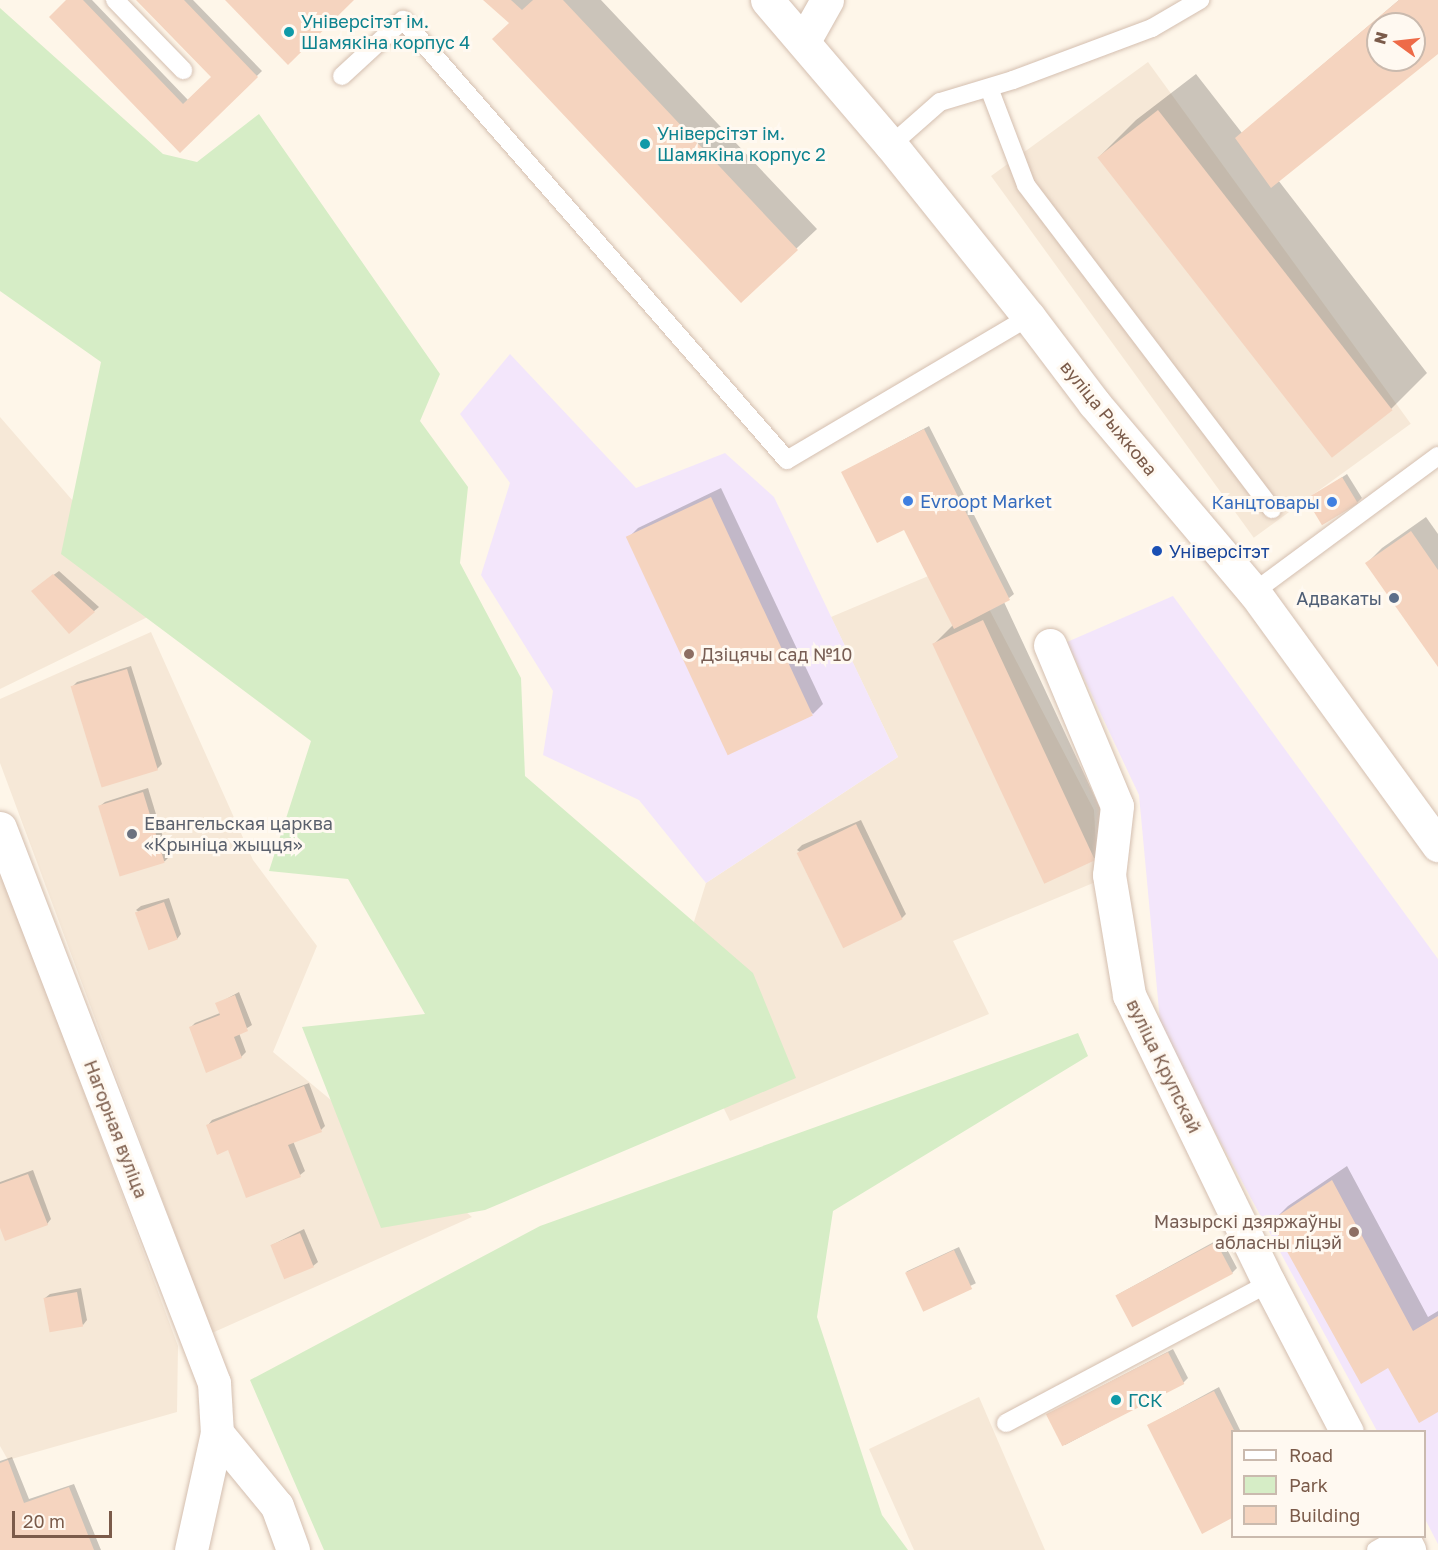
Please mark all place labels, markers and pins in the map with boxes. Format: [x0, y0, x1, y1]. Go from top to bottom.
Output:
place label: Універсітэт ім. Шамякіна корпус 4 [301, 11, 470, 54]
marker: Універсітэт ім. Шамякіна корпус 4 [282, 25, 296, 39]
place label: Універсітэт ім. Шамякіна корпус 2 [657, 123, 826, 166]
marker: Універсітэт ім. Шамякіна корпус 2 [638, 137, 652, 151]
place label: Evroopt Market [920, 490, 1052, 512]
place label: Канцтовары [1211, 491, 1320, 513]
marker: Evroopt Market [901, 494, 915, 508]
marker: Канцтовары [1325, 495, 1339, 509]
place label: Універсітэт [1169, 540, 1270, 562]
marker: Універсітэт [1150, 544, 1164, 558]
place label: Адвакаты [1296, 587, 1382, 609]
marker: Адвакаты [1387, 591, 1401, 605]
place label: Дзіцячы сад №10 [701, 643, 852, 665]
marker: Дзіцячы сад №10 [682, 647, 696, 661]
place label: Евангельская царква «Крыніца жыцця» [144, 813, 333, 856]
marker: Евангельская царква «Крыніца жыцця» [125, 827, 139, 841]
place label: Мазырскі дзяржаўны абласны ліцэй [1154, 1211, 1342, 1254]
marker: Мазырскі дзяржаўны абласны ліцэй [1347, 1225, 1361, 1239]
place label: ГСК [1128, 1389, 1163, 1411]
marker: ГСК [1109, 1393, 1123, 1407]

